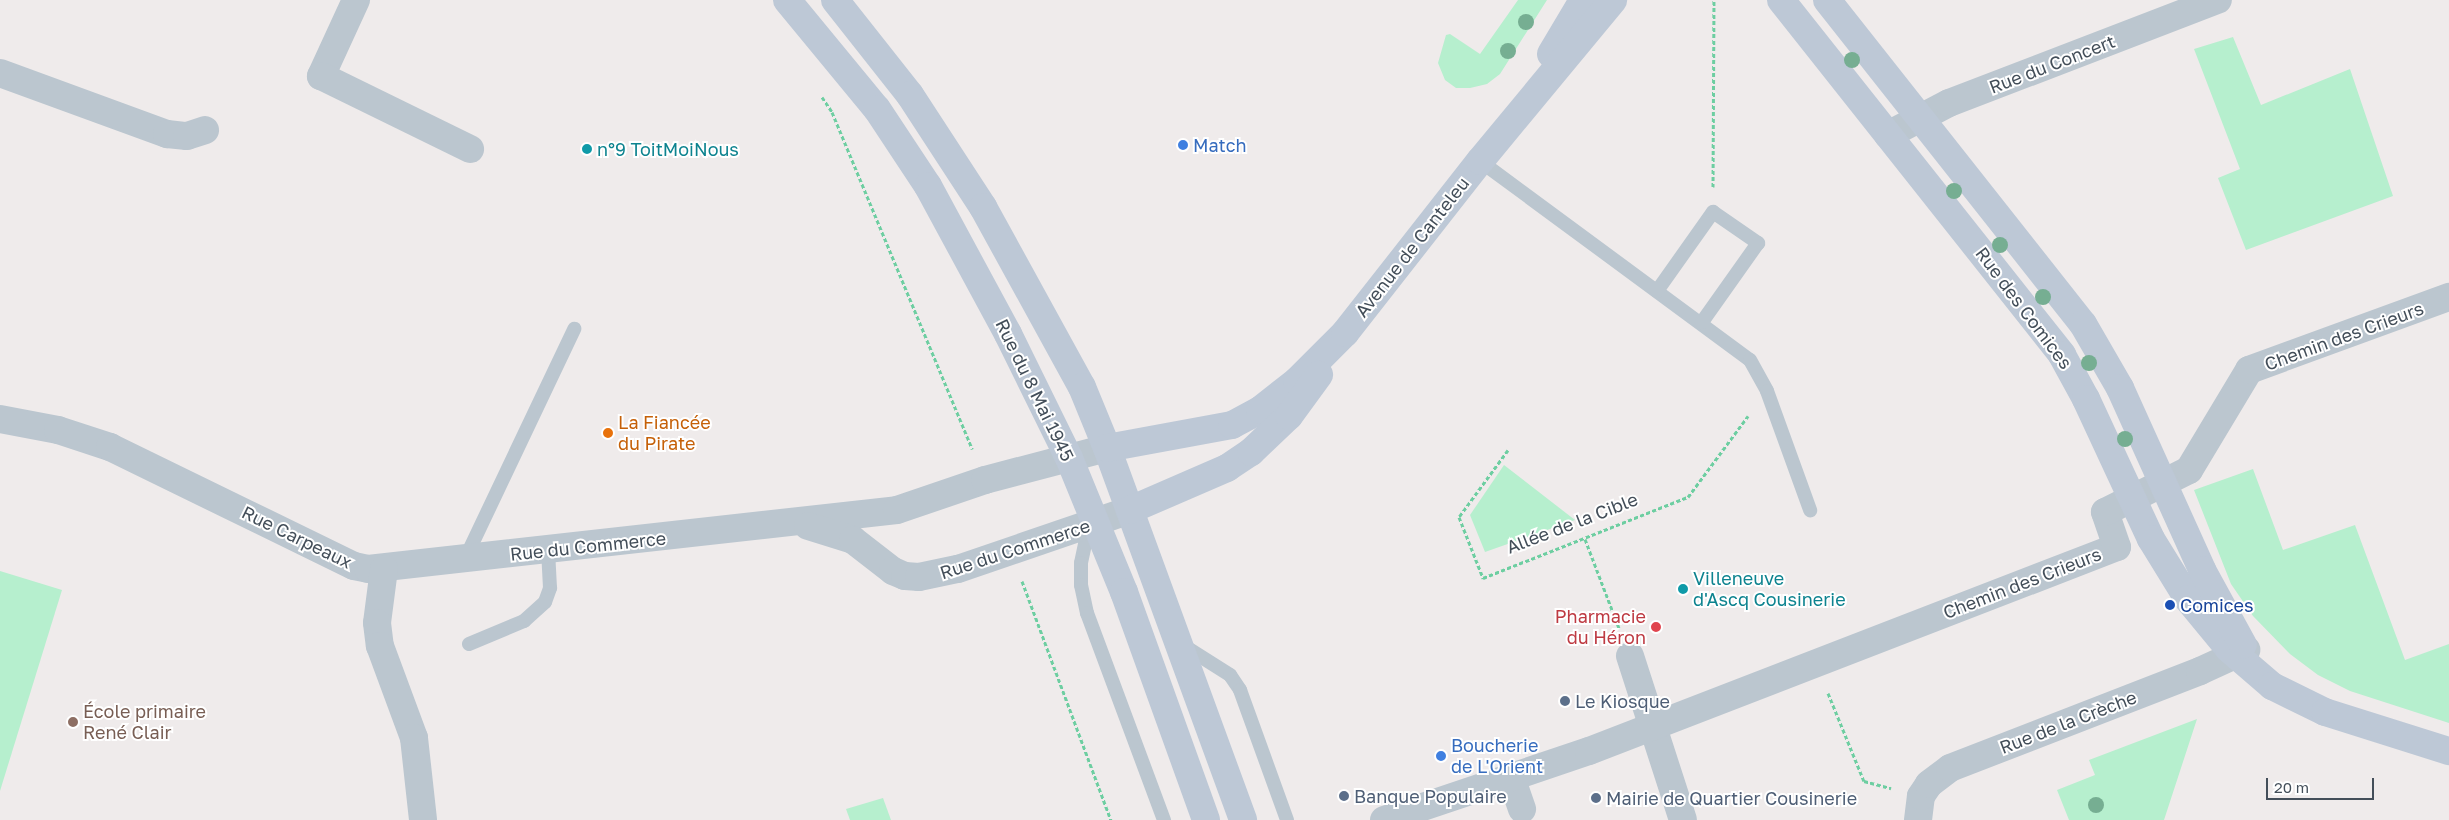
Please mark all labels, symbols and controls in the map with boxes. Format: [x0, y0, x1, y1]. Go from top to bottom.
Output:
street label: Rue du Concert [1986, 30, 2118, 98]
place label: Match [1193, 134, 1247, 156]
place label: n°9 ToitMoiNous [597, 138, 739, 160]
marker: Match [1177, 139, 1189, 151]
marker: n°9 ToitMoiNous [581, 143, 593, 155]
street label: Avenue de Canteleu [1351, 173, 1473, 321]
street label: Rue des Comices [1971, 243, 2077, 373]
street label: Chemin des Crieurs [2262, 297, 2426, 375]
street label: Rue du 8 Mai 1945 [991, 315, 1079, 465]
place label: La Fiancée du Pirate [618, 412, 711, 454]
marker: La Fiancée du Pirate [602, 427, 614, 439]
street label: Allée de la Cible [1503, 488, 1641, 558]
street label: Rue Carpeaux [239, 501, 355, 573]
street label: Rue du Commerce [937, 515, 1093, 583]
street label: Rue du Commerce [509, 527, 667, 565]
street label: Chemin des Crieurs [1940, 543, 2104, 623]
place label: Villeneuve d'Ascq Cousinerie [1693, 568, 1846, 610]
marker: Villeneuve d'Ascq Cousinerie [1677, 583, 1689, 595]
place label: Comices [2180, 594, 2254, 616]
marker: Comices [2164, 599, 2176, 611]
place label: Pharmacie du Héron [1555, 606, 1646, 649]
marker: Pharmacie du Héron [1650, 621, 1662, 633]
street label: Rue de la Crèche [1996, 686, 2140, 758]
place label: Le Kiosque [1575, 690, 1670, 712]
marker: Le Kiosque [1559, 695, 1571, 707]
place label: École primaire René Clair [83, 701, 206, 744]
marker: École primaire René Clair [67, 716, 79, 728]
place label: Boucherie de L'Orient [1451, 735, 1543, 778]
marker: Boucherie de L'Orient [1435, 750, 1447, 762]
scale bar [2269, 768, 2376, 800]
text: 20 m [2274, 778, 2309, 796]
place label: Banque Populaire [1354, 785, 1507, 807]
place label: Mairie de Quartier Cousinerie [1606, 787, 1857, 809]
marker: Banque Populaire [1338, 790, 1350, 802]
marker: Mairie de Quartier Cousinerie [1590, 792, 1602, 804]

